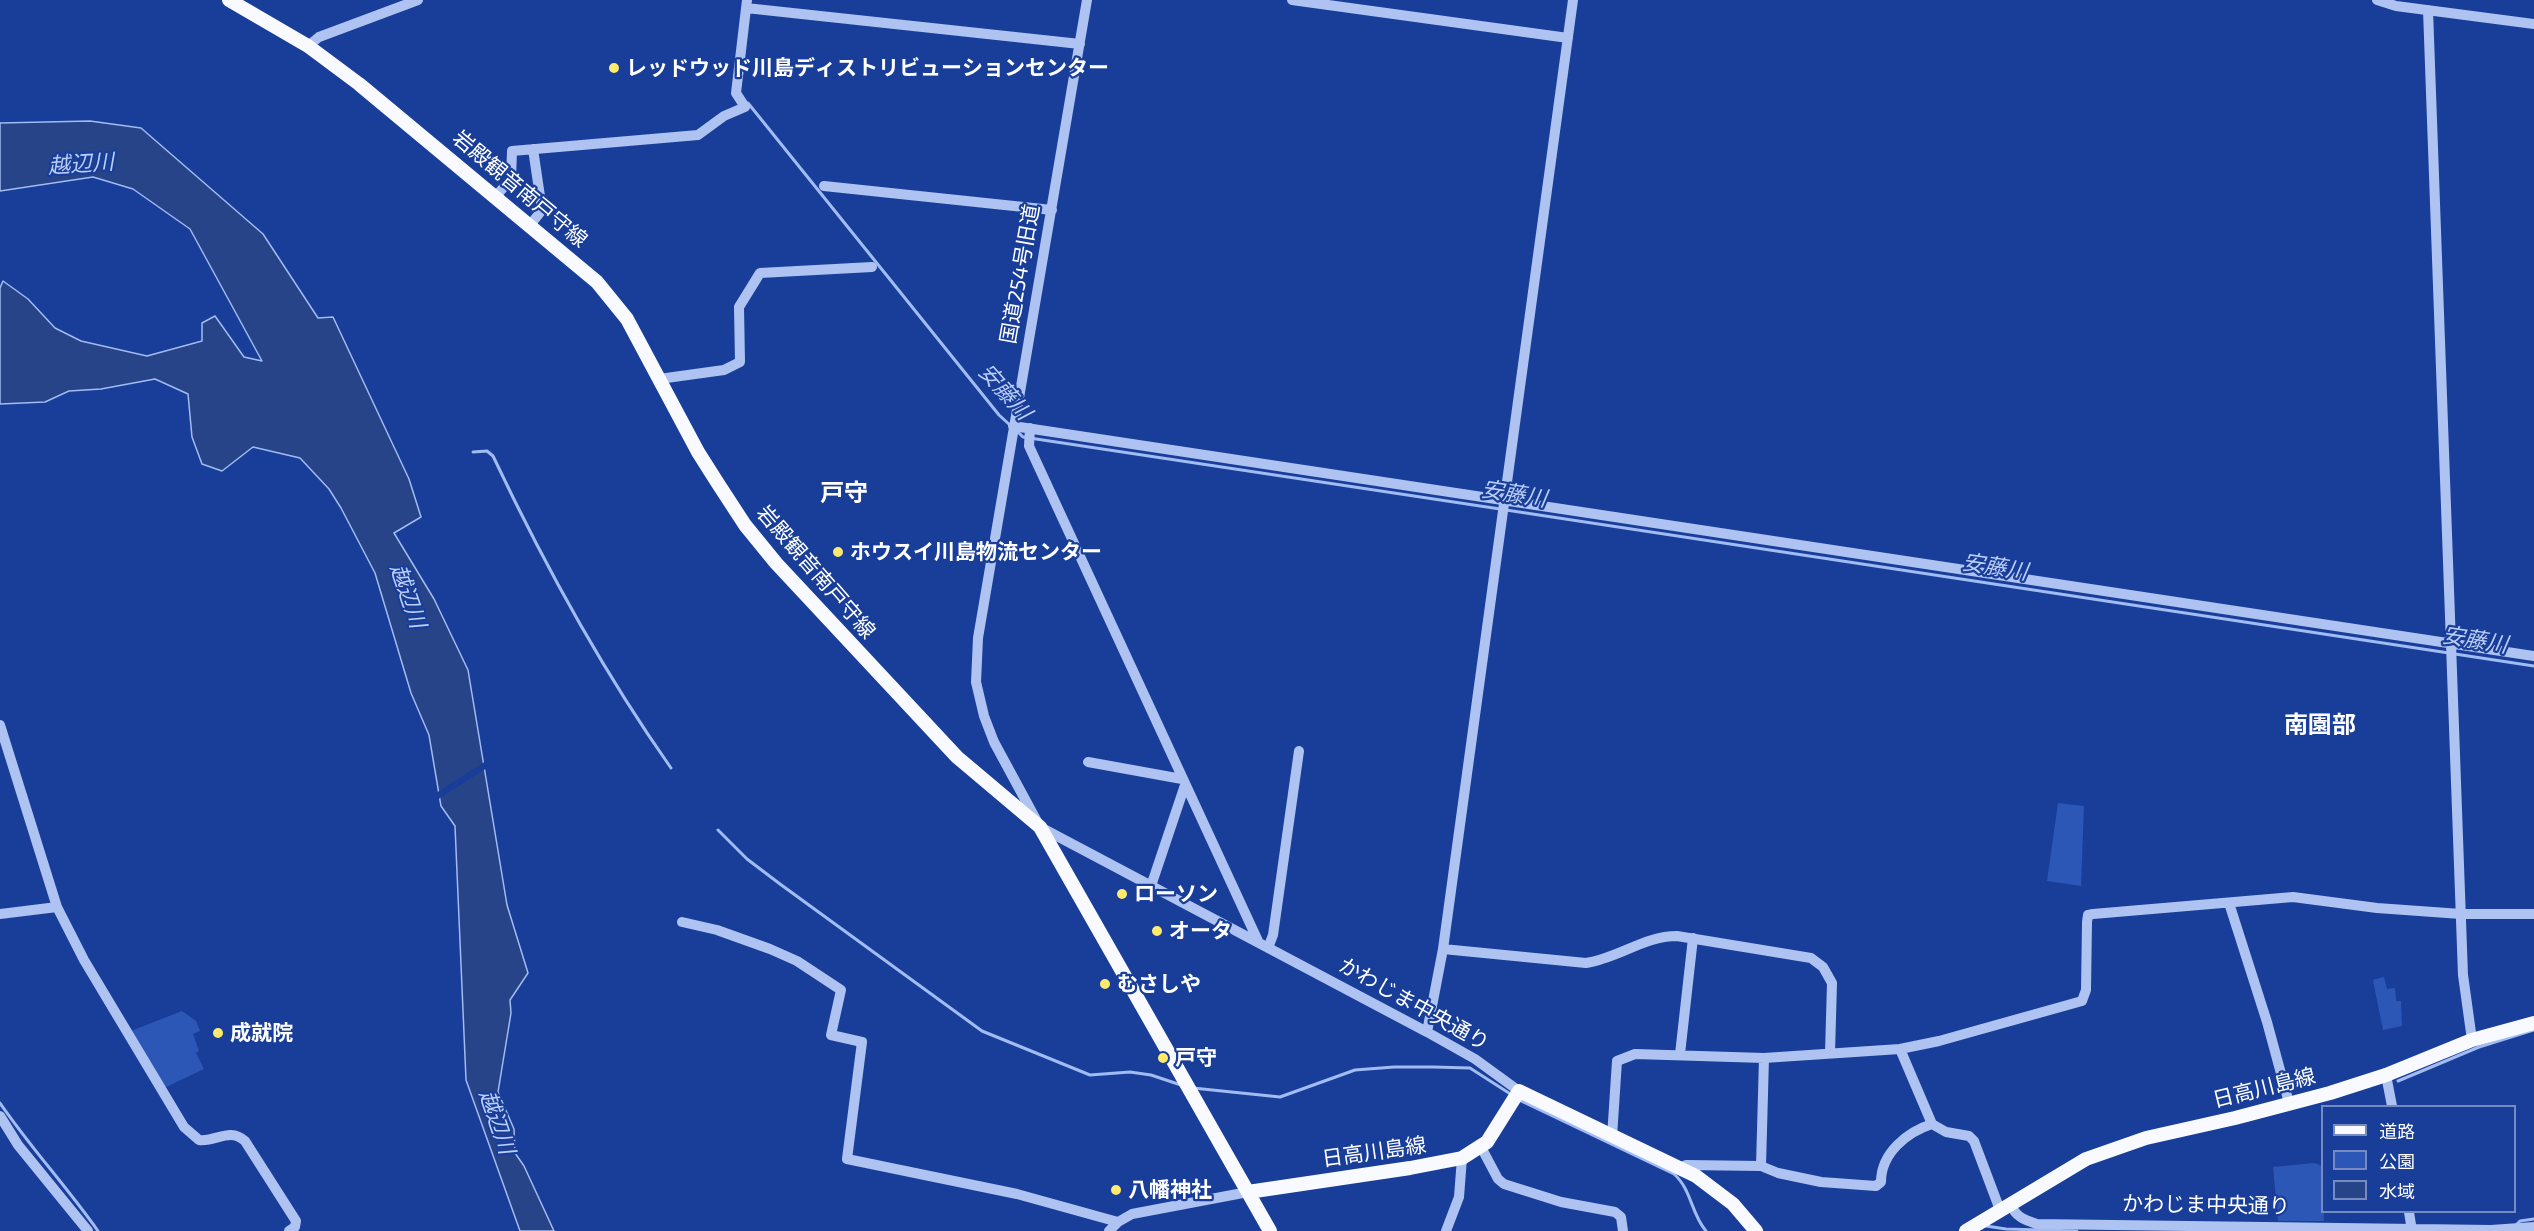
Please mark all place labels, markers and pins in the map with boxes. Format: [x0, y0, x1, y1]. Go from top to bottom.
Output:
place label: レッドウッド川島ディストリビューションセンター [626, 55, 1109, 81]
marker: レッドウッド川島ディストリビューションセンター [607, 61, 621, 75]
place label: ホウスイ川島物流センター [850, 539, 1102, 565]
marker: ホウスイ川島物流センター [831, 545, 845, 559]
place label: ローソン [1134, 881, 1218, 907]
marker: ローソン [1115, 887, 1129, 901]
place label: オータ [1169, 918, 1232, 944]
marker: オータ [1150, 924, 1164, 938]
place label: むさしや [1117, 971, 1201, 997]
marker: むさしや [1098, 977, 1112, 991]
place label: 成就院 [230, 1020, 293, 1046]
marker: 成就院 [211, 1026, 225, 1040]
place label: 戸守 [1175, 1045, 1217, 1071]
marker: 戸守 [1156, 1051, 1170, 1065]
place label: 八幡神社 [1128, 1177, 1212, 1203]
marker: 八幡神社 [1109, 1183, 1123, 1197]

